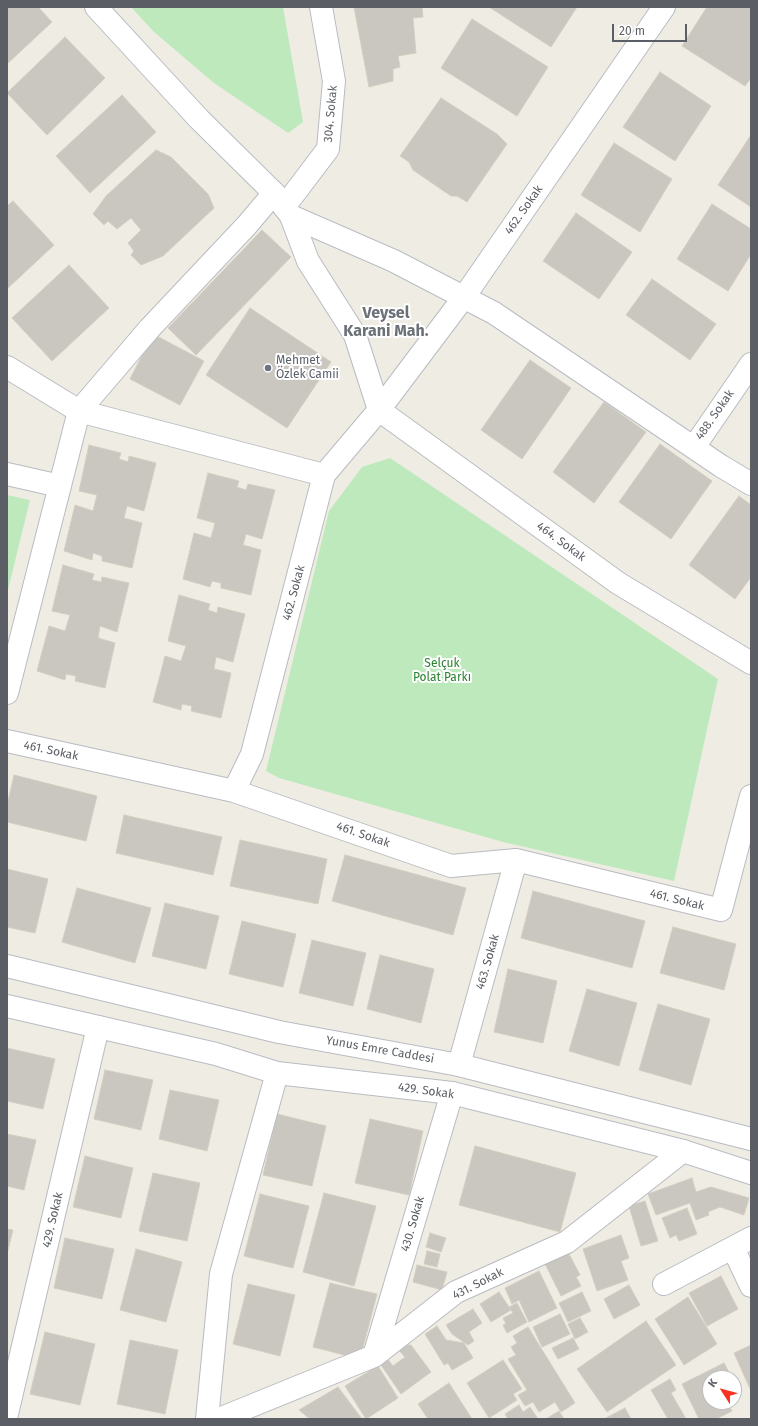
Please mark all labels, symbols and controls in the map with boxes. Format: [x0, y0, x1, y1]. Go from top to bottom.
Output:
scale bar [614, 16, 689, 42]
text: 20 m [619, 24, 645, 38]
street label: 304. Sokak [321, 85, 341, 143]
street label: 462. Sokak [502, 183, 546, 237]
district label: Veysel Karani Mah. [343, 304, 429, 342]
place label: Mehmet Özlek Camii [276, 354, 339, 382]
marker: Mehmet Özlek Camii [263, 363, 273, 373]
street label: 488. Sokak [693, 387, 737, 443]
street label: 464. Sokak [534, 519, 588, 565]
street label: 462. Sokak [280, 564, 308, 622]
park label: Selçuk Polat Parkı [413, 657, 471, 685]
street label: 461. Sokak [22, 738, 80, 764]
street label: 461. Sokak [334, 819, 392, 851]
street label: 461. Sokak [648, 886, 706, 914]
street label: 463. Sokak [473, 933, 503, 991]
street label: Yunus Emre Caddesi [325, 1033, 435, 1067]
street label: 429. Sokak [397, 1080, 455, 1102]
street label: 429. Sokak [40, 1191, 66, 1249]
street label: 430. Sokak [398, 1195, 428, 1253]
street label: 431. Sokak [450, 1265, 506, 1303]
north arrow [702, 1370, 742, 1410]
text: K [705, 1377, 720, 1390]

